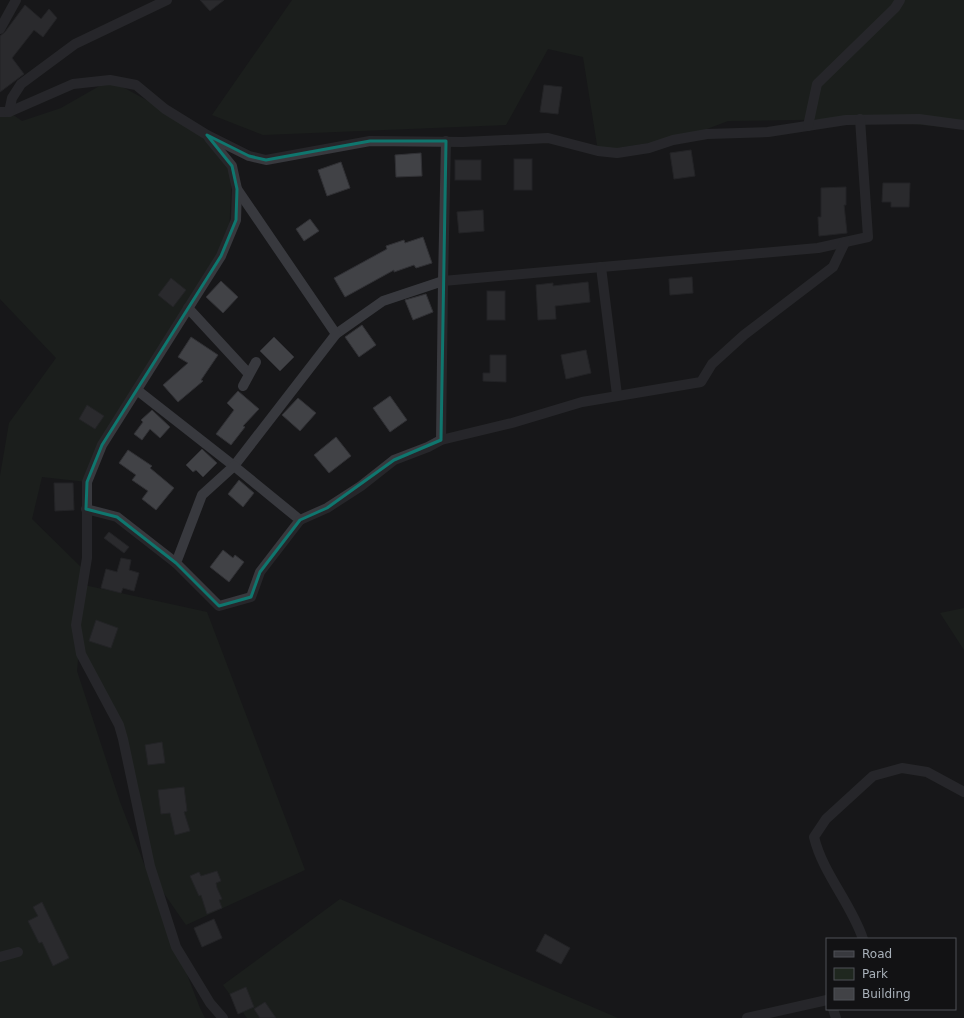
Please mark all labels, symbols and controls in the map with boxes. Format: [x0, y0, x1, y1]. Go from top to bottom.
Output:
legend [826, 938, 956, 1010]
text: Road [862, 947, 892, 961]
text: Park [862, 967, 888, 981]
text: Building [862, 987, 911, 1001]

